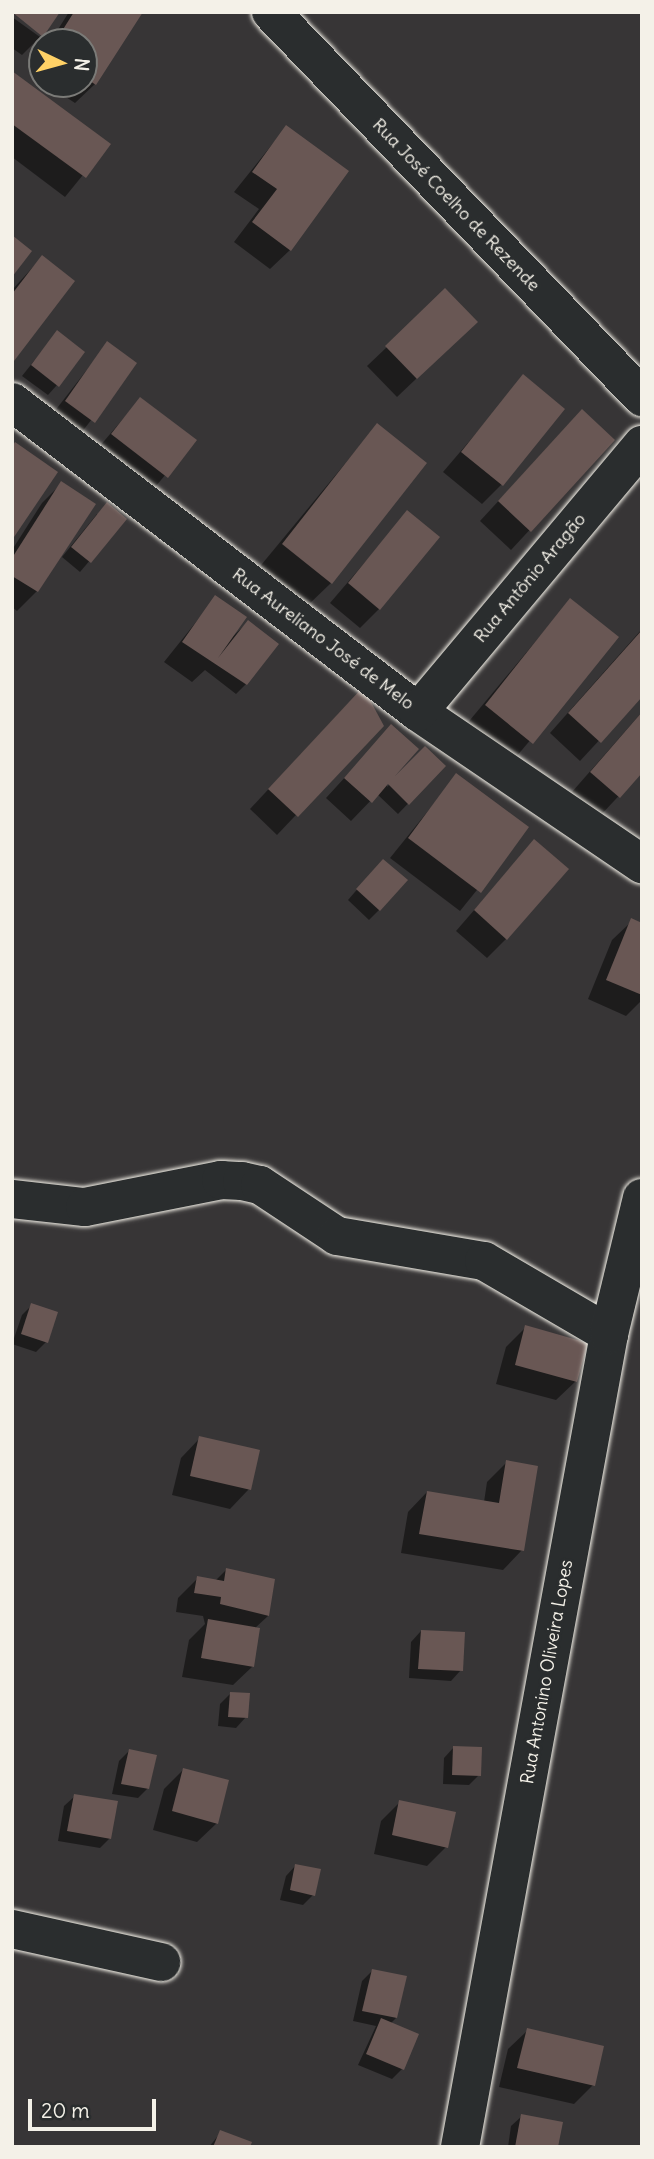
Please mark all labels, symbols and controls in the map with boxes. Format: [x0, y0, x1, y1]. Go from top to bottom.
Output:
north arrow [28, 28, 98, 98]
text: N [69, 57, 94, 72]
street label: Rua José Coelho de Rezende [368, 114, 544, 296]
street label: Rua Antônio Aragão [470, 509, 590, 647]
street label: Rua Aureliano José de Melo [228, 563, 418, 715]
street label: Rua Antonino Oliveira Lopes [517, 1558, 577, 1786]
scale bar [32, 2086, 159, 2130]
text: 20 m [41, 2097, 90, 2124]

